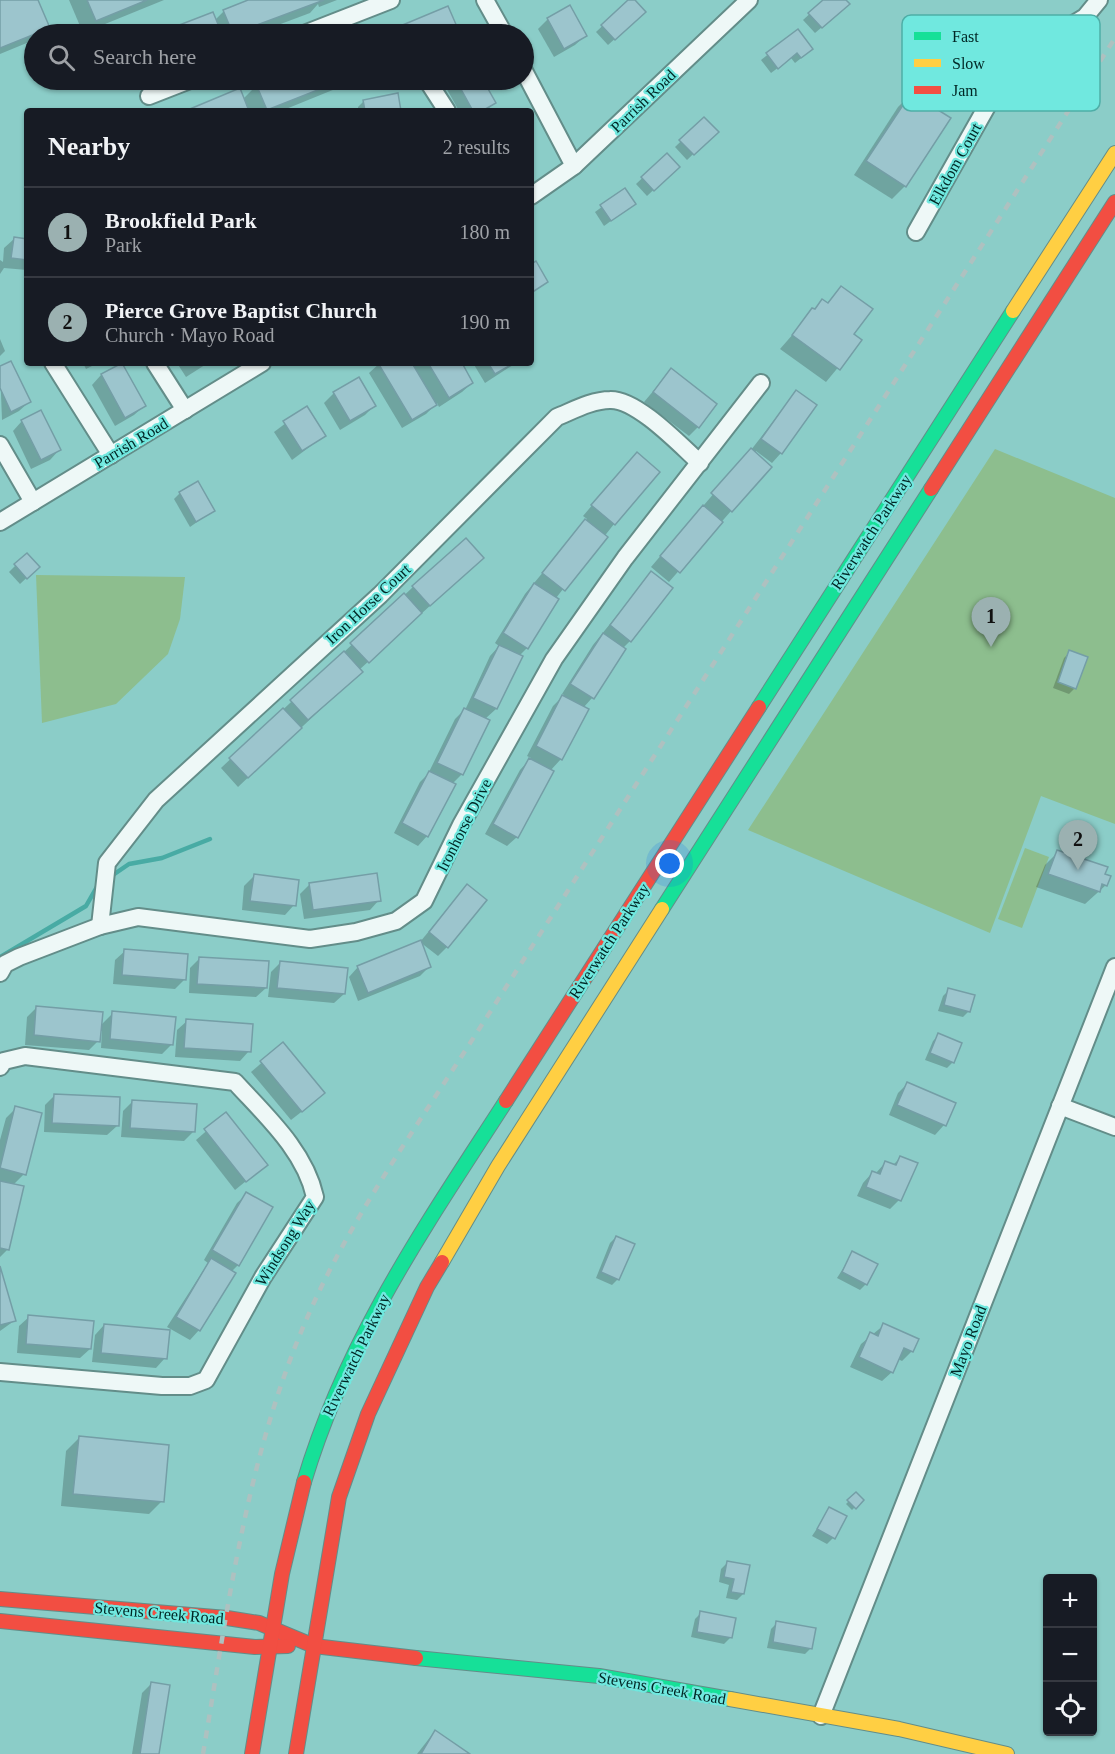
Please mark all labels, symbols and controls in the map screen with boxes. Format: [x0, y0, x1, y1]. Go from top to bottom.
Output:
legend [902, 15, 1100, 111]
search box [24, 24, 534, 90]
text: Fast [952, 28, 979, 45]
icon: search [45, 41, 78, 74]
text: Search here [93, 44, 196, 69]
text: Slow [952, 55, 985, 72]
street label: Parrish Road [607, 66, 679, 136]
text: Jam [952, 82, 978, 99]
street label: Elkdom Court [925, 120, 985, 208]
text: Nearby [48, 132, 130, 161]
text: 2 results [443, 136, 510, 158]
text: Brookfield Park [105, 208, 257, 233]
text: 1 [63, 221, 73, 243]
text: 180 m [459, 221, 510, 243]
text: Park [105, 234, 142, 256]
text: Pierce Grove Baptist Church [105, 298, 377, 323]
text: 2 [63, 311, 73, 333]
text: 190 m [459, 311, 510, 333]
text: Church · Mayo Road [105, 324, 274, 346]
street label: Parrish Road [91, 414, 171, 472]
street label: Riverwatch Parkway [827, 471, 915, 593]
street label: Iron Horse Court [322, 560, 414, 647]
pin: 1 [972, 598, 1010, 647]
street label: Ironhorse Drive [433, 776, 495, 874]
pin: 2 [1058, 820, 1098, 870]
your location [655, 849, 684, 878]
street label: Riverwatch Parkway [565, 880, 653, 1002]
street label: Windsong Way [252, 1197, 319, 1289]
street label: Riverwatch Parkway [319, 1291, 394, 1419]
street label: Mayo Road [947, 1303, 990, 1379]
map controls [1043, 1574, 1097, 1736]
button: + [1043, 1574, 1097, 1628]
street label: Stevens Creek Road [94, 1599, 224, 1627]
button: − [1043, 1628, 1097, 1682]
street label: Stevens Creek Road [597, 1668, 727, 1708]
button: locate [1043, 1682, 1097, 1736]

